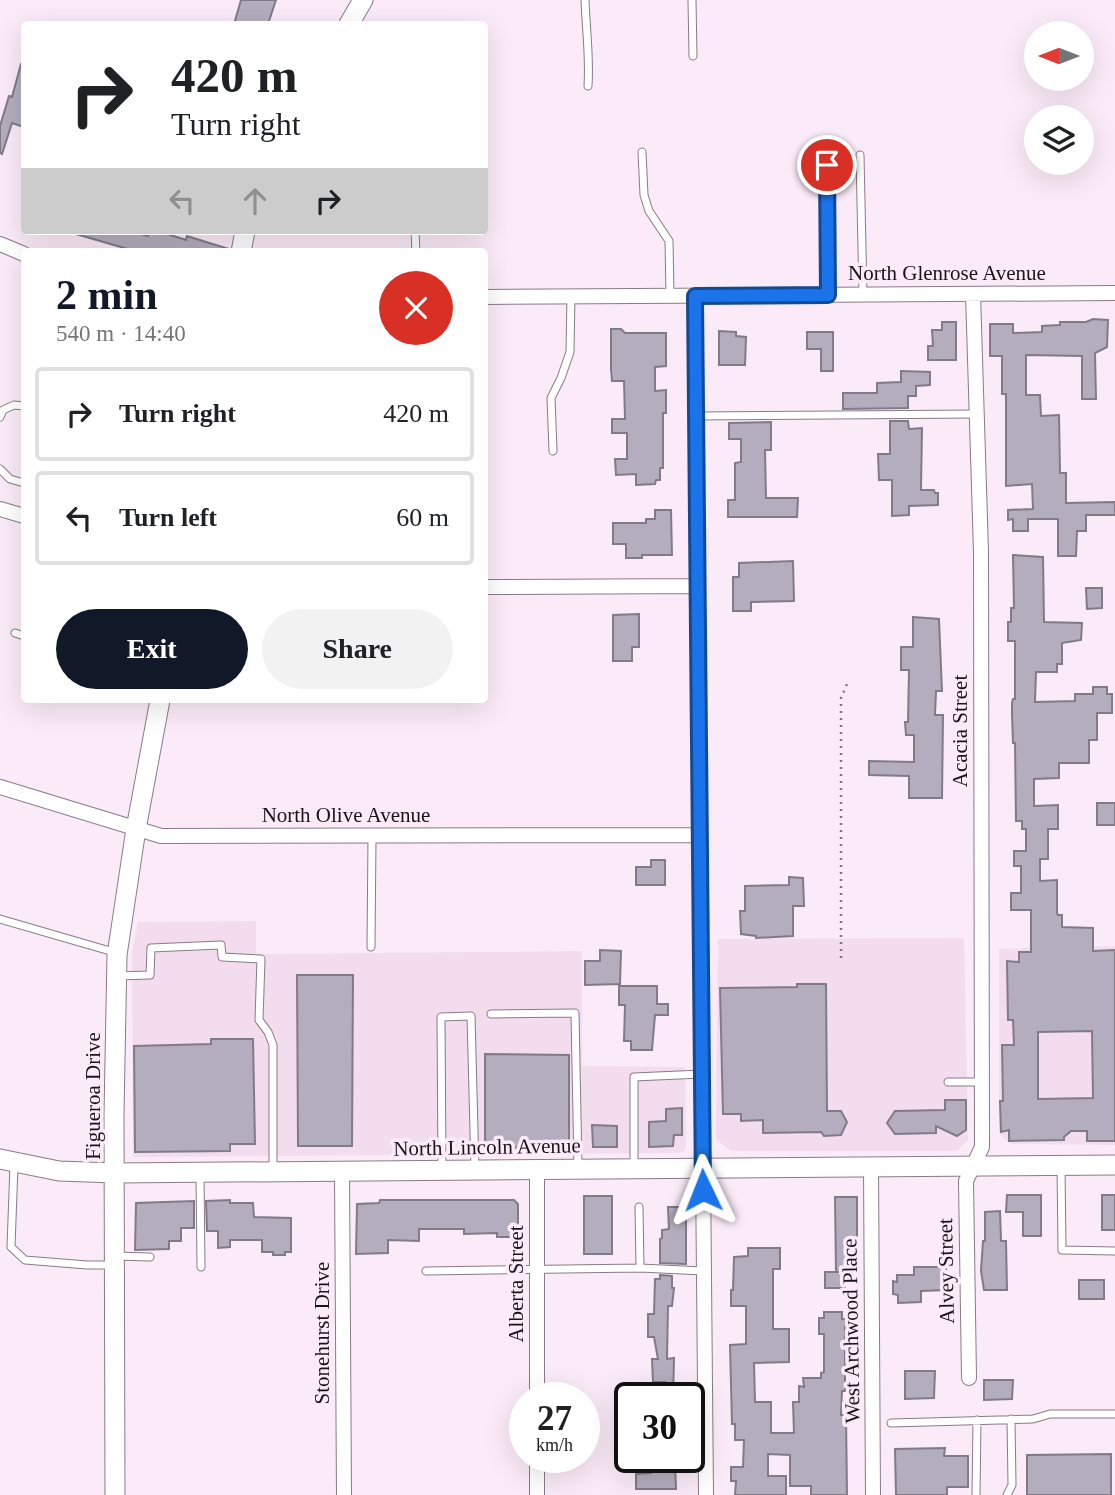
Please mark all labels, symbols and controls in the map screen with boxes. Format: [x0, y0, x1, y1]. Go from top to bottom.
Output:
north arrow [1024, 21, 1094, 91]
map controls [1024, 21, 1094, 175]
text: 420 m [171, 48, 298, 103]
icon: right [56, 49, 147, 140]
button: layers [1024, 105, 1094, 175]
text: Turn right [171, 106, 301, 142]
pin [797, 135, 857, 195]
icon: arrive [808, 146, 846, 184]
icon: left [163, 182, 201, 220]
icon: ahead [236, 182, 274, 220]
icon: right [309, 182, 347, 220]
street label: North Glenrose Avenue [848, 261, 1046, 285]
button: close [379, 271, 453, 345]
text: 2 min [56, 272, 158, 318]
text: 540 m · 14:40 [56, 321, 186, 346]
icon: right [60, 395, 98, 433]
text: Turn right [119, 399, 236, 428]
text: 420 m [383, 399, 449, 428]
icon: left [60, 499, 98, 537]
text: Turn left [119, 503, 217, 532]
text: 60 m [396, 503, 449, 532]
button: Exit [56, 609, 248, 689]
button: Share [262, 609, 453, 689]
street label: Acacia Street [948, 675, 972, 787]
street label: North Olive Avenue [262, 803, 430, 827]
street label: Figueroa Drive [81, 1032, 105, 1160]
street label: North Lincoln Avenue [393, 1133, 581, 1161]
position arrow [666, 1153, 740, 1227]
street label: Alvey Street [933, 1218, 959, 1324]
street label: Alberta Street [504, 1225, 528, 1343]
street label: West Archwood Place [837, 1238, 865, 1424]
street label: Stonehurst Drive [310, 1262, 334, 1404]
speed limit sign: 30 [614, 1382, 705, 1473]
text: 27 [537, 1399, 572, 1438]
text: km/h [536, 1435, 573, 1455]

